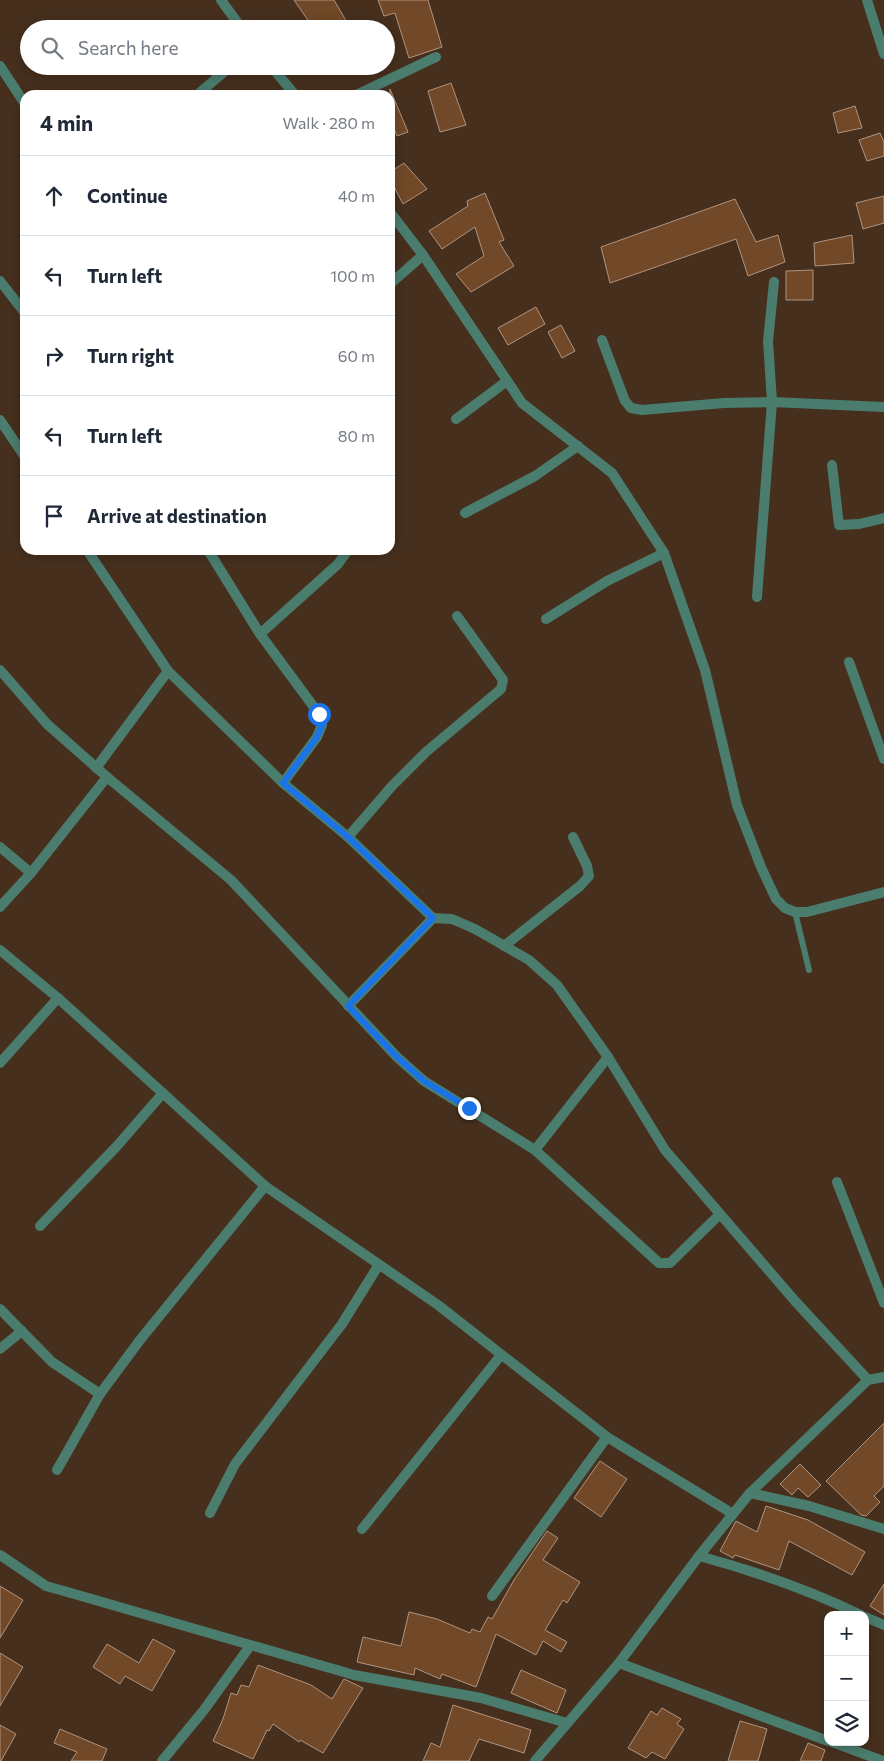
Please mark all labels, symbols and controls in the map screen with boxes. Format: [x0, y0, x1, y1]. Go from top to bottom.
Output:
search box [20, 20, 395, 75]
icon: search [38, 34, 66, 62]
text: Search here [78, 36, 178, 59]
text: 4 min [40, 110, 93, 135]
text: Walk · 280 m [283, 113, 375, 132]
icon: ahead [40, 182, 68, 210]
text: Continue [87, 184, 167, 207]
text: 40 m [338, 186, 375, 205]
icon: left [40, 262, 68, 290]
text: Turn left [87, 264, 162, 287]
text: 100 m [330, 266, 375, 285]
icon: right [40, 342, 68, 370]
text: Turn right [87, 344, 174, 367]
text: 60 m [338, 346, 375, 365]
icon: left [40, 422, 68, 450]
text: Turn left [87, 424, 162, 447]
text: 80 m [338, 426, 375, 445]
icon: arrive [40, 502, 68, 530]
text: Arrive at destination [87, 504, 267, 527]
route start [308, 703, 331, 726]
route end [458, 1097, 481, 1120]
map controls [824, 1611, 869, 1746]
button: + [824, 1611, 869, 1656]
button: − [824, 1656, 869, 1701]
button: layers [824, 1701, 869, 1746]

